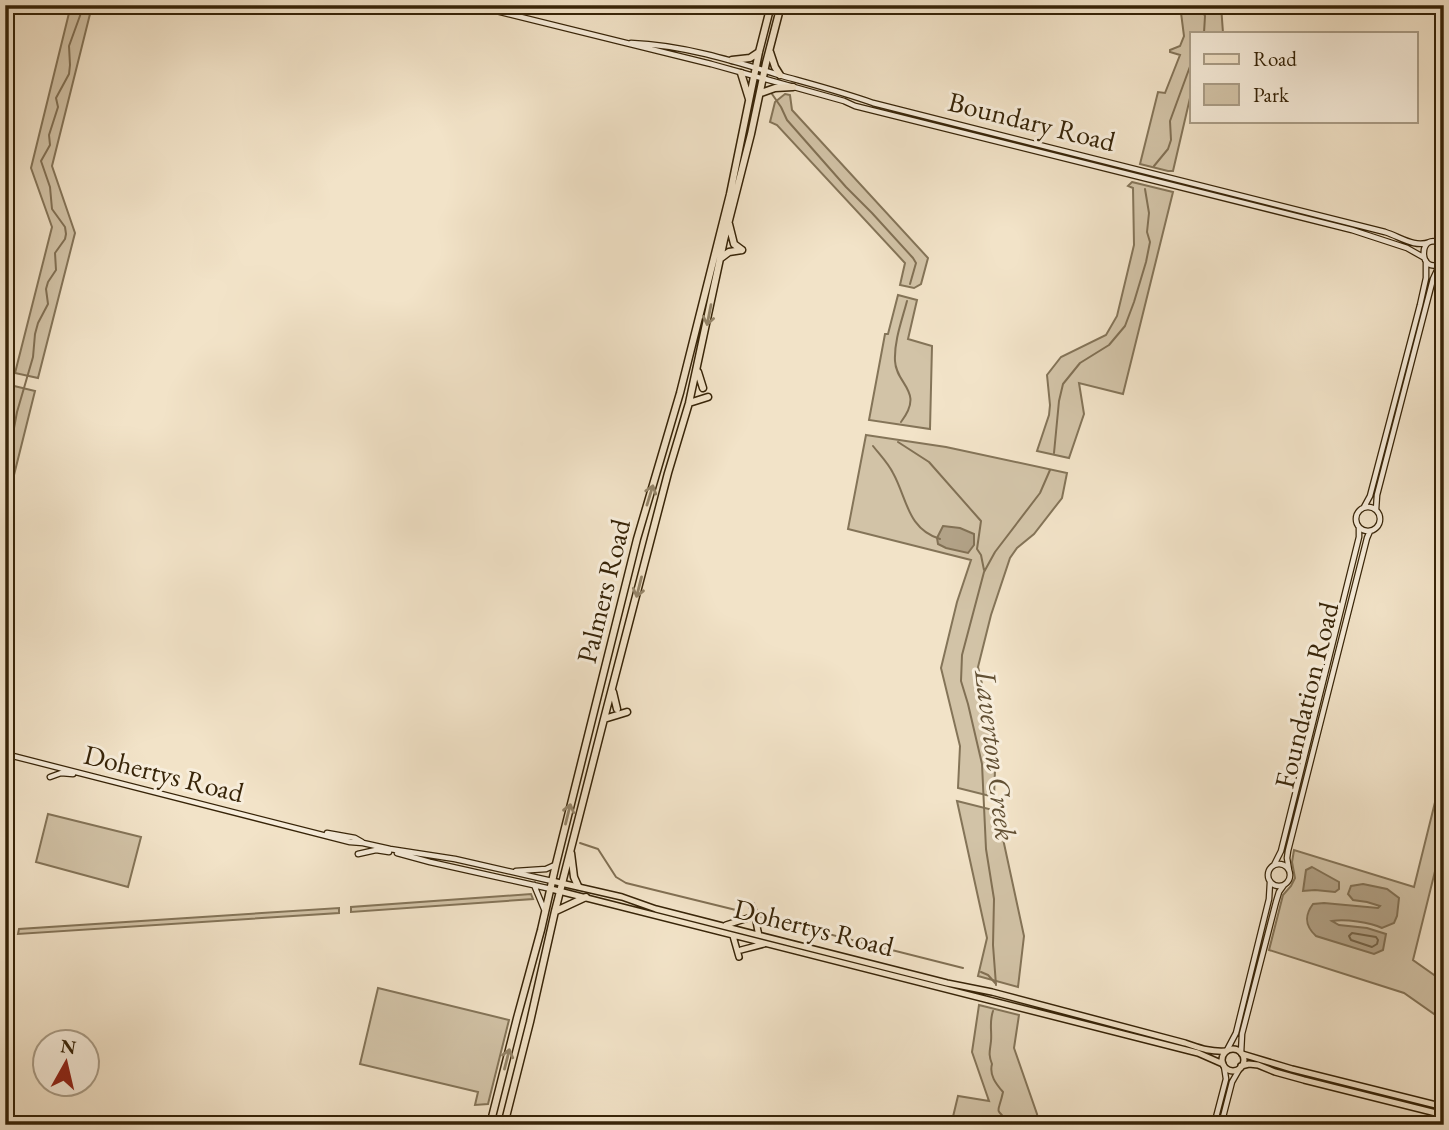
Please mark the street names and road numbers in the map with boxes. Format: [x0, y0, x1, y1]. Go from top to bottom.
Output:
street label: Boundary Road [945, 83, 1120, 159]
street label: Palmers Road [568, 514, 638, 667]
street label: Foundation Road [1265, 597, 1347, 792]
street label: Dohertys Road [80, 736, 249, 810]
street label: Dohertys Road [730, 890, 899, 964]

